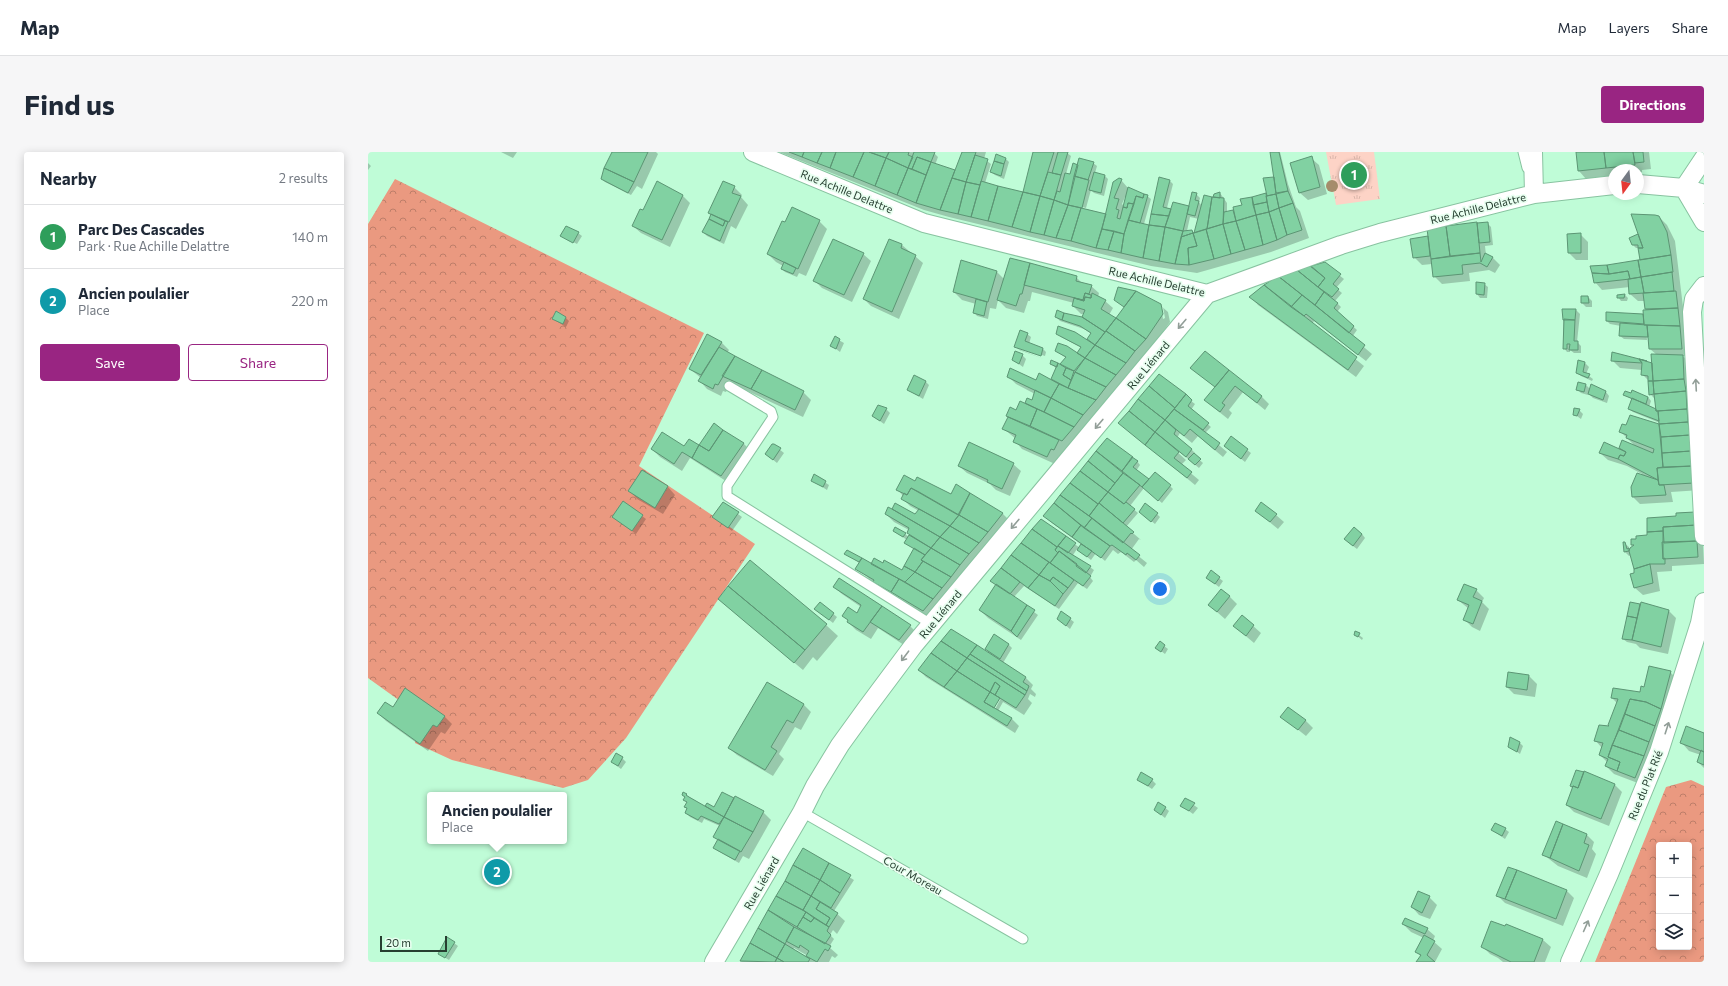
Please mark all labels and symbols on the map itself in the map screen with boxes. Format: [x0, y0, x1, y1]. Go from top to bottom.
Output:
pin: 1 [1341, 160, 1367, 190]
north arrow [1608, 164, 1644, 200]
street label: Rue Achille Delattre [799, 167, 895, 216]
street label: Rue Achille Delattre [1429, 190, 1527, 226]
street label: Rue Achille Delattre [1108, 264, 1207, 298]
one-way arrow [1177, 319, 1186, 329]
street label: Rue Liénard [1124, 338, 1172, 392]
one-way arrow [1692, 379, 1700, 392]
one-way arrow [1094, 418, 1103, 429]
one-way arrow [1011, 518, 1020, 529]
your location [1150, 579, 1170, 599]
street label: Rue Liénard [916, 587, 964, 641]
one-way arrow [901, 650, 910, 661]
one-way arrow [1664, 722, 1671, 735]
street label: Rue du Plat Rié [1625, 748, 1665, 822]
street label: Cour Moreau [881, 853, 945, 897]
street label: Rue Liénard [741, 854, 781, 912]
pin: 2 [484, 857, 510, 887]
one-way arrow [1583, 921, 1590, 933]
scale bar [380, 934, 447, 953]

